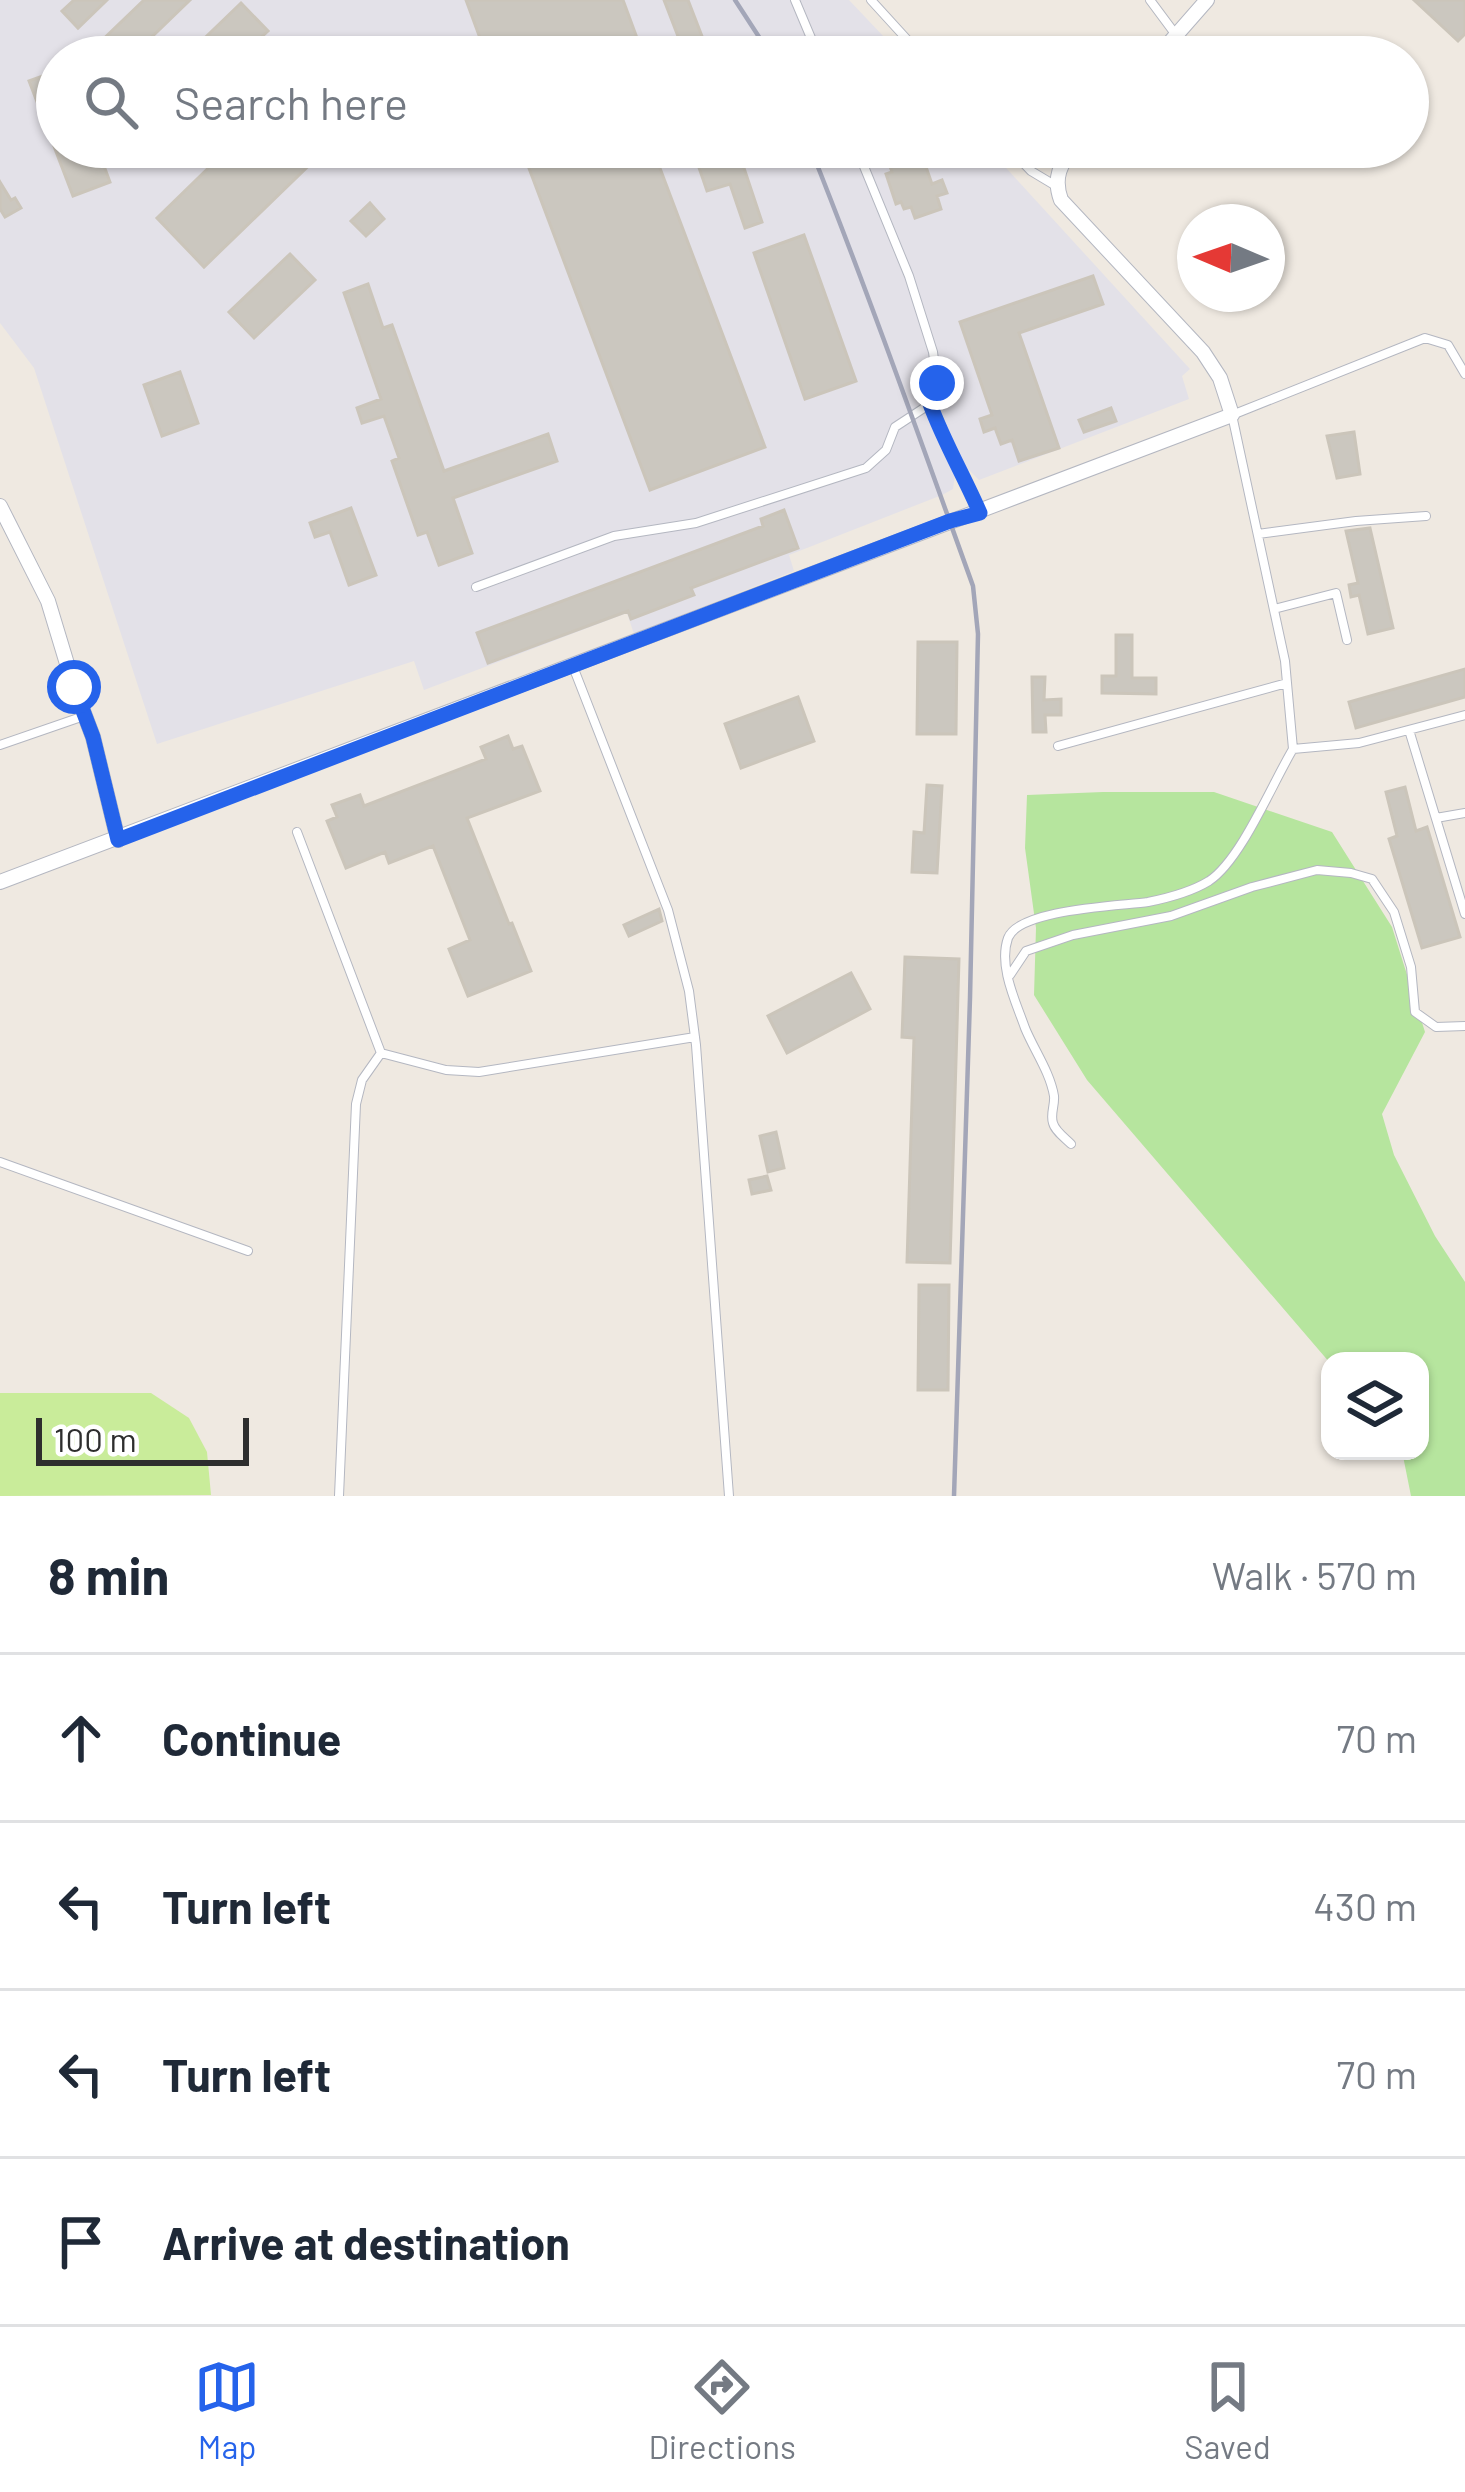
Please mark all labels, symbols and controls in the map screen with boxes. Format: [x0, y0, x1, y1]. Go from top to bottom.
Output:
search box [36, 36, 1429, 168]
icon: search [78, 69, 144, 135]
text: Search here [174, 75, 408, 129]
north arrow [1177, 204, 1285, 312]
route end [910, 356, 964, 410]
route start [47, 660, 101, 714]
map controls [1321, 1352, 1429, 1460]
button: layers [1321, 1352, 1429, 1460]
scale bar [36, 1412, 249, 1465]
text: 100 m [54, 1419, 137, 1459]
text: 8 min [48, 1544, 169, 1605]
text: Walk · 570 m [1212, 1551, 1417, 1598]
icon: ahead [48, 1705, 114, 1771]
text: Continue [162, 1711, 341, 1765]
text: 70 m [1336, 1714, 1417, 1761]
icon: left [48, 1873, 114, 1939]
text: Turn left [162, 1879, 331, 1933]
text: 430 m [1313, 1882, 1417, 1929]
icon: left [48, 2041, 114, 2107]
text: Turn left [162, 2047, 331, 2101]
text: 70 m [1336, 2050, 1417, 2097]
icon: arrive [48, 2209, 114, 2275]
text: Arrive at destination [162, 2215, 570, 2269]
tab: Map [194, 2354, 260, 2466]
tab: Directions [648, 2354, 796, 2466]
tab: Saved [1184, 2354, 1271, 2466]

